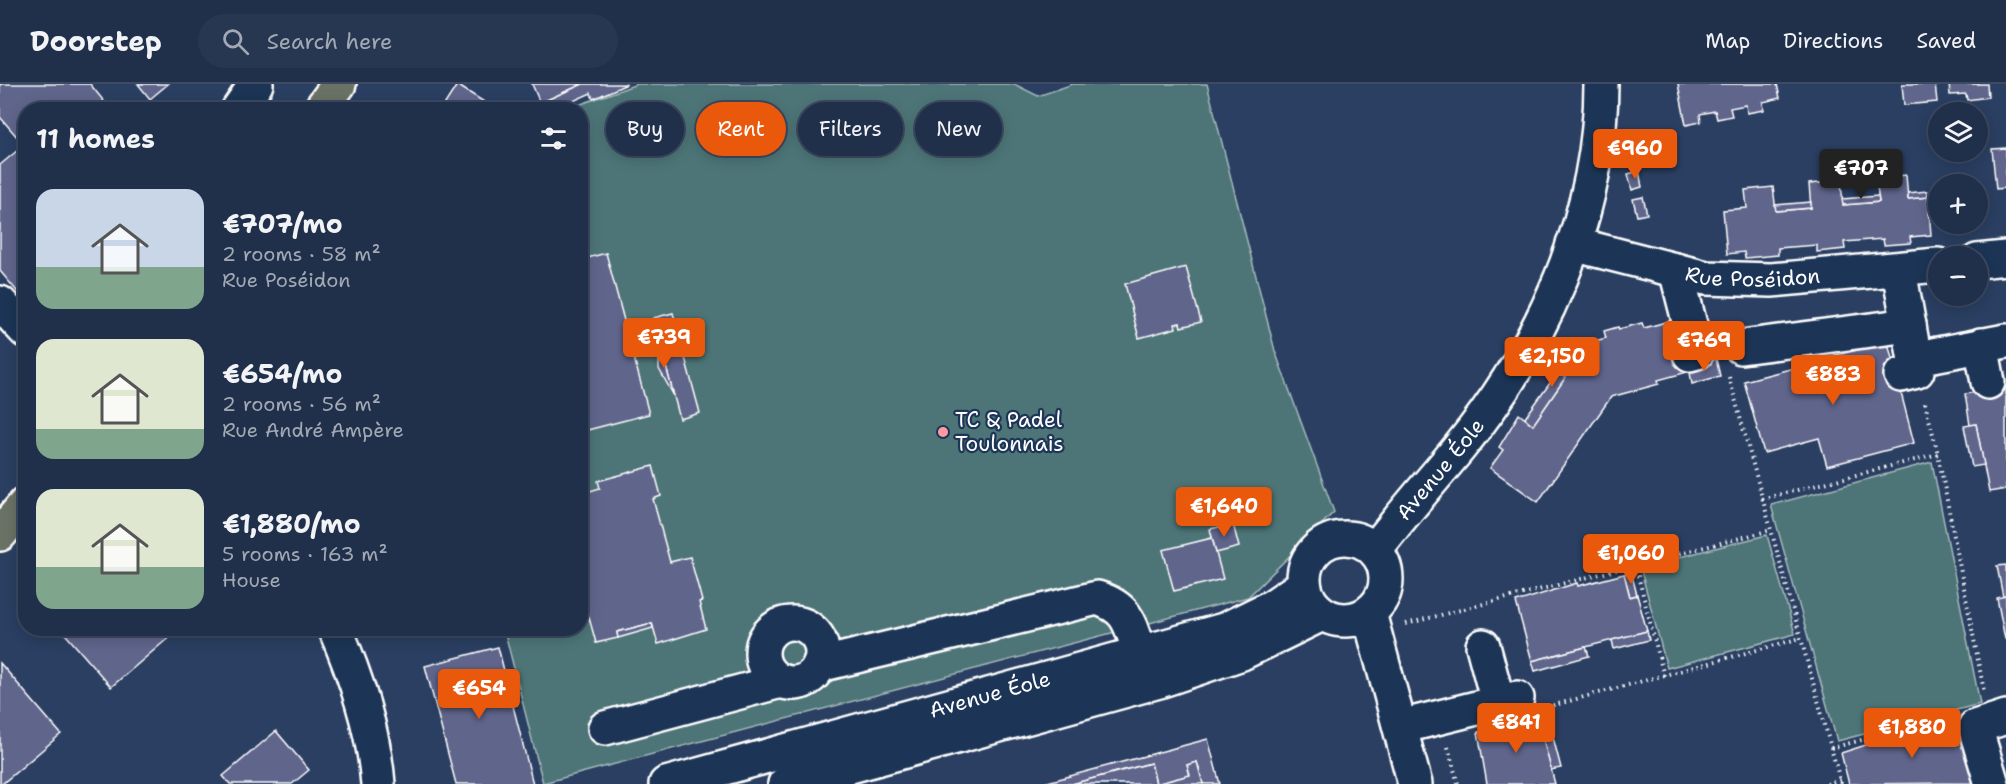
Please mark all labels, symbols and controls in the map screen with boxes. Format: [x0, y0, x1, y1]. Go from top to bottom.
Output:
search box [198, 14, 618, 68]
text: Doorstep [30, 22, 162, 60]
icon: search [219, 25, 252, 58]
text: Search here [267, 27, 393, 56]
text: Map [1705, 27, 1750, 55]
text: Directions [1783, 27, 1883, 55]
text: Saved [1916, 27, 1976, 55]
chip: Buy [606, 102, 684, 156]
chip: Rent [696, 102, 786, 156]
chip: Filters [798, 102, 903, 156]
chip: New [915, 102, 1002, 156]
map controls [1928, 102, 1988, 306]
button: layers [1928, 102, 1988, 162]
text: 11 homes [36, 121, 155, 156]
icon: filters [537, 122, 570, 155]
pin: €960 [1599, 129, 1671, 180]
text: €960 [1607, 135, 1663, 161]
pin: €707 [1825, 149, 1897, 200]
text: €707 [1834, 155, 1888, 181]
button: + [1928, 174, 1988, 234]
text: €707/mo [222, 206, 343, 241]
icon: home [84, 213, 156, 285]
text: 2 rooms · 58 m² [222, 241, 381, 267]
button: − [1928, 246, 1988, 306]
street label: Rue Poséidon [1682, 259, 1821, 294]
text: Rue Poséidon [222, 267, 351, 293]
pin: €739 [628, 318, 700, 369]
pin: €769 [1668, 321, 1740, 372]
text: €739 [637, 324, 691, 350]
text: €769 [1677, 327, 1731, 353]
pin: €2,150 [1503, 337, 1601, 388]
text: €2,150 [1519, 343, 1585, 369]
pin: €883 [1797, 355, 1869, 406]
text: €654/mo [222, 356, 342, 391]
text: €883 [1805, 361, 1861, 387]
icon: home [84, 363, 156, 435]
text: 2 rooms · 56 m² [222, 391, 381, 417]
place label: TC & Padel Toulonnais [955, 406, 1064, 458]
street label: Avenue Éole [1390, 413, 1491, 526]
text: Rue André Ampère [222, 417, 404, 443]
marker: TC & Padel Toulonnais [936, 425, 950, 439]
pin: €1,640 [1175, 487, 1273, 538]
text: €1,640 [1190, 493, 1258, 519]
text: €1,880/mo [222, 506, 361, 541]
icon: home [84, 513, 156, 585]
pin: €1,060 [1582, 534, 1680, 585]
text: €1,060 [1597, 540, 1665, 566]
text: 5 rooms · 163 m² [222, 541, 388, 567]
text: House [222, 567, 281, 593]
street label: Avenue Éole [926, 665, 1054, 725]
pin: €654 [443, 669, 515, 720]
text: €654 [452, 675, 506, 701]
pin: €841 [1480, 703, 1552, 754]
pin: €1,880 [1863, 708, 1961, 759]
text: €841 [1491, 709, 1541, 735]
text: €1,880 [1878, 714, 1946, 740]

